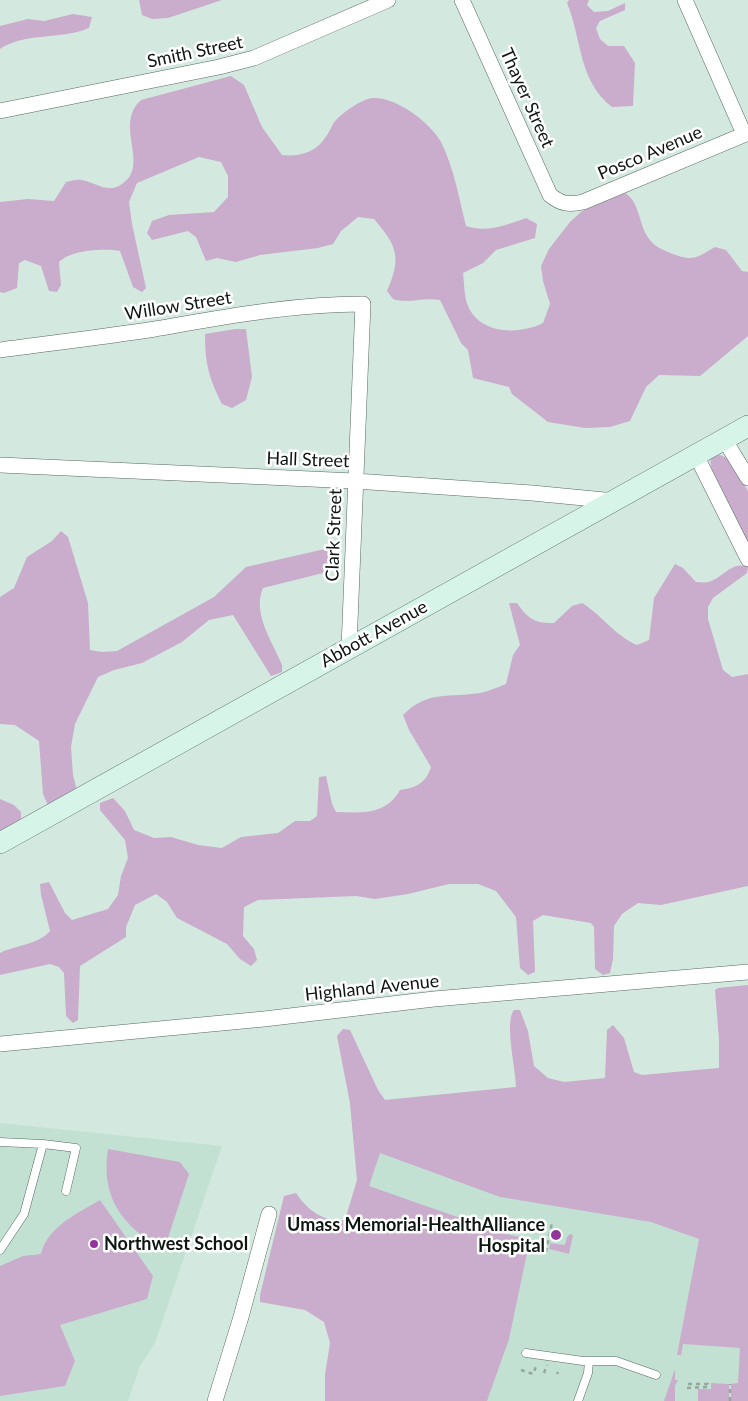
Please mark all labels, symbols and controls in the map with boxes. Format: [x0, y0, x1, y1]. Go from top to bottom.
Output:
street label: Smith Street [145, 31, 245, 73]
street label: Thayer Street [496, 45, 558, 151]
street label: Posco Avenue [595, 121, 705, 185]
street label: Willow Street [123, 287, 233, 325]
street label: Hall Street [266, 448, 350, 472]
street label: Clark Street [322, 488, 346, 582]
street label: Abbott Avenue [317, 596, 431, 672]
street label: Highland Avenue [304, 970, 440, 1006]
place label: Umass Memorial-HealthAlliance Hospital [287, 1214, 545, 1256]
marker: Umass Memorial-HealthAlliance Hospital [549, 1228, 563, 1242]
place label: Northwest School [104, 1233, 248, 1255]
marker: Northwest School [88, 1238, 100, 1250]

